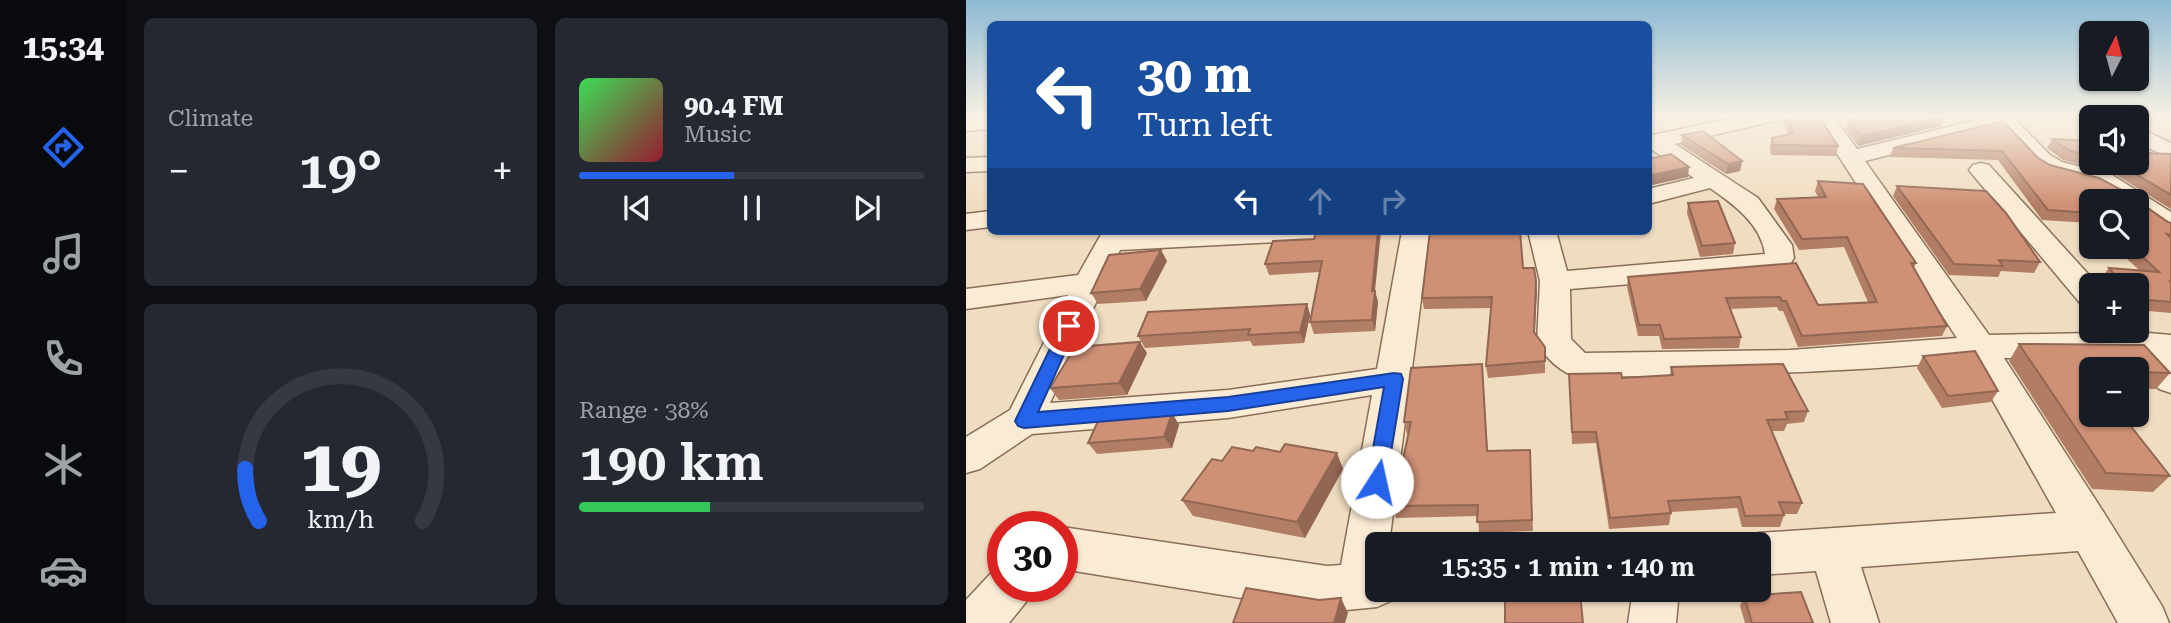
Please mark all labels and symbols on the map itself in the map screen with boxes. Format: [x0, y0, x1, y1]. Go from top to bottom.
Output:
north arrow [2079, 21, 2149, 91]
pin [1039, 296, 1099, 356]
position arrow [1340, 445, 1414, 519]
speed limit sign: 30 [987, 511, 1078, 602]

